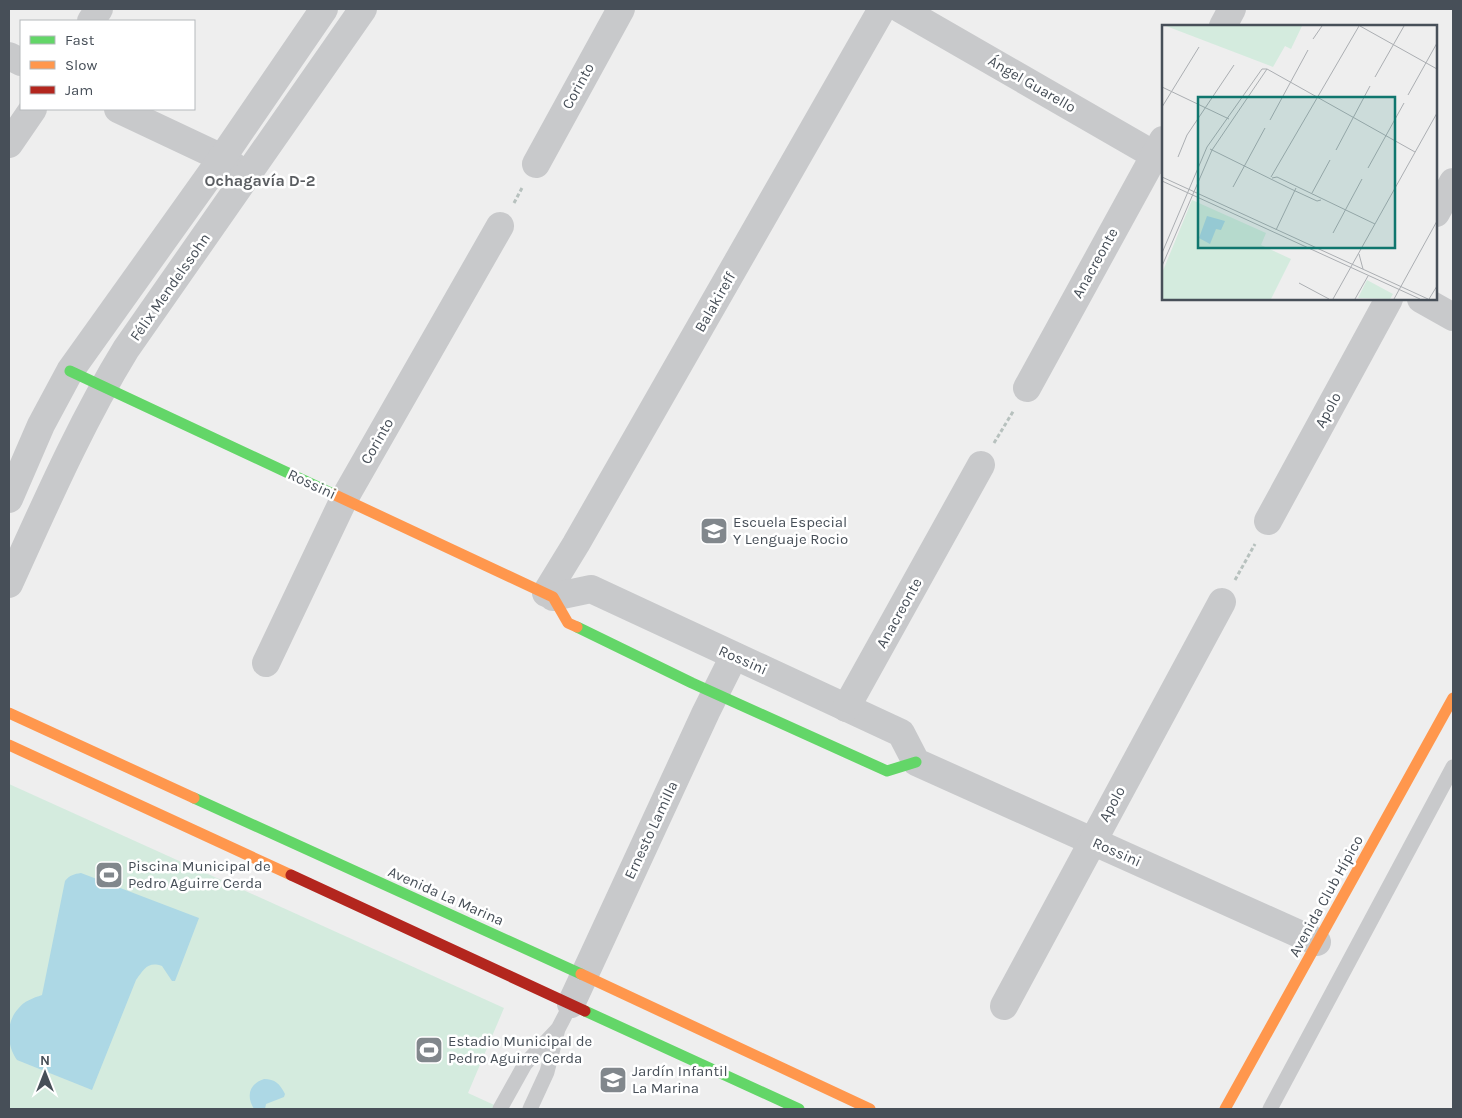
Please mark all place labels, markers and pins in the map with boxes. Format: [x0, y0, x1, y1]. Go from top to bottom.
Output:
place label: Escuela Especial Y Lenguaje Rocio [733, 513, 848, 548]
school or university icon: Escuela Especial Y Lenguaje Rocio [699, 516, 729, 546]
place label: Piscina Municipal de Pedro Aguirre Cerda [128, 857, 271, 892]
sports icon: Piscina Municipal de Pedro Aguirre Cerda [94, 860, 124, 890]
place label: Estadio Municipal de Pedro Aguirre Cerda [448, 1032, 592, 1067]
sports icon: Estadio Municipal de Pedro Aguirre Cerda [414, 1035, 444, 1065]
place label: Jardín Infantil La Marina [632, 1062, 728, 1097]
school or university icon: Jardín Infantil La Marina [598, 1065, 628, 1095]

